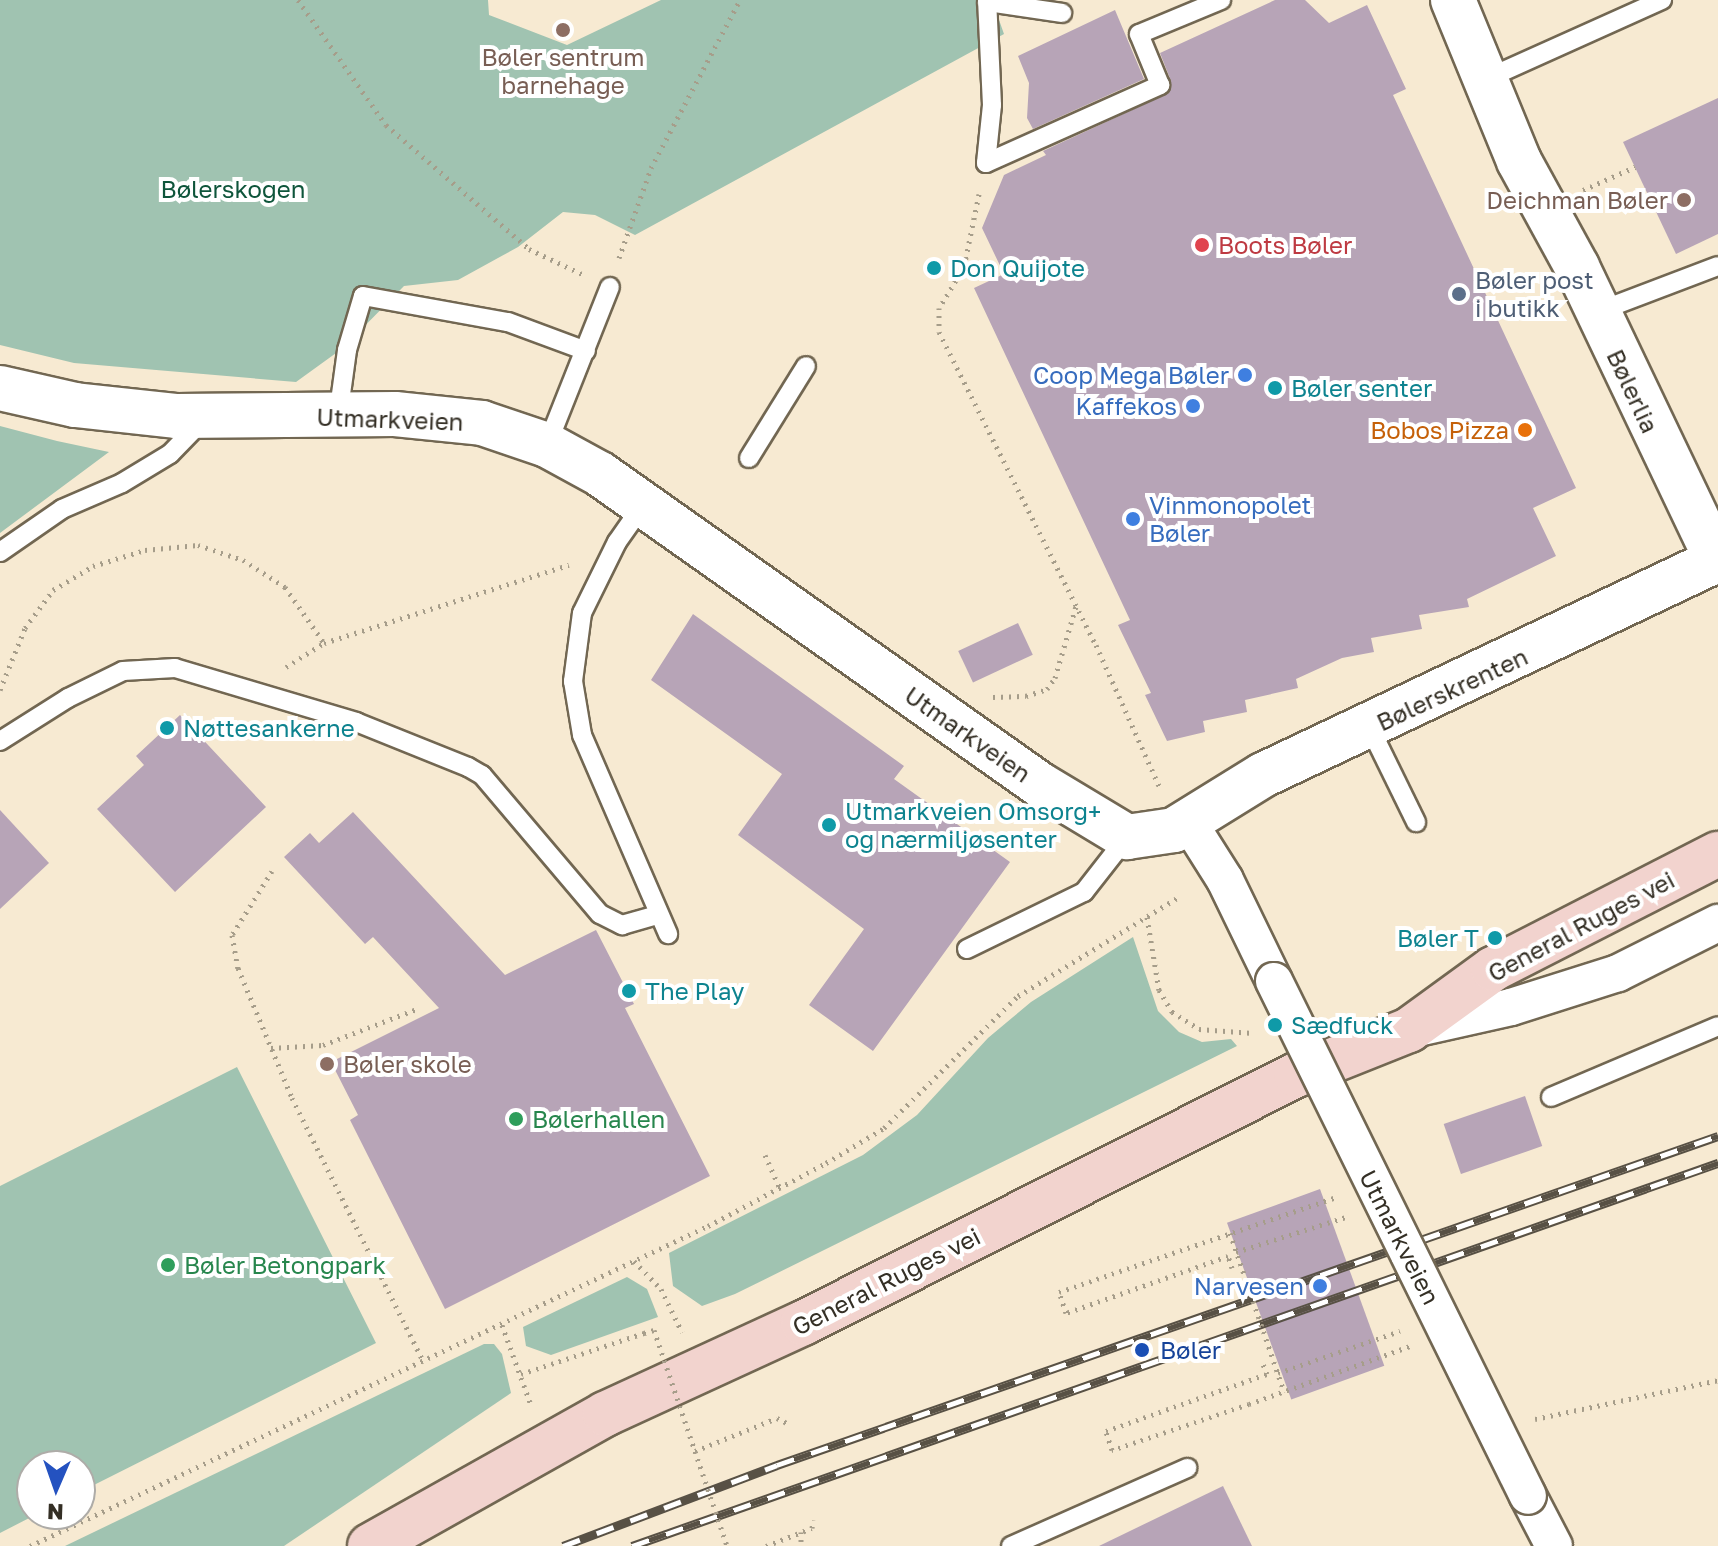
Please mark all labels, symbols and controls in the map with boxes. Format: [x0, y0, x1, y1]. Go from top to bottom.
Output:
marker: Bøler sentrum barnehage [554, 21, 572, 39]
place label: Bøler sentrum barnehage [481, 43, 645, 99]
park label: Bølerskogen [161, 175, 305, 203]
place label: Deichman Bøler [1486, 186, 1668, 214]
marker: Deichman Bøler [1675, 191, 1693, 209]
place label: Boots Bøler [1218, 231, 1352, 259]
marker: Boots Bøler [1193, 236, 1211, 254]
place label: Don Quijote [950, 254, 1085, 282]
marker: Don Quijote [925, 259, 943, 277]
place label: Bøler post i butikk [1475, 266, 1594, 322]
marker: Bøler post i butikk [1450, 285, 1468, 303]
street label: Bølerlia [1601, 345, 1665, 437]
place label: Coop Mega Bøler [1033, 361, 1229, 389]
marker: Coop Mega Bøler [1236, 366, 1254, 384]
place label: Bøler senter [1291, 374, 1432, 402]
marker: Bøler senter [1266, 379, 1284, 397]
place label: Kaffekos [1075, 392, 1177, 420]
marker: Kaffekos [1184, 397, 1202, 415]
street label: Utmarkveien [316, 402, 464, 436]
place label: Bobos Pizza [1370, 416, 1509, 444]
marker: Bobos Pizza [1516, 421, 1534, 439]
place label: Vinmonopolet Bøler [1149, 491, 1311, 547]
marker: Vinmonopolet Bøler [1124, 510, 1142, 528]
street label: Bølerskrenten [1372, 641, 1532, 737]
street label: Utmarkveien [900, 680, 1036, 788]
place label: Nøttesankerne [183, 714, 355, 742]
marker: Nøttesankerne [158, 719, 176, 737]
place label: Utmarkveien Omsorg+ og nærmiljøsenter [845, 797, 1101, 853]
marker: Utmarkveien Omsorg+ og nærmiljøsenter [820, 816, 838, 834]
street label: General Ruges vei [1483, 865, 1679, 987]
place label: Bøler T [1397, 924, 1479, 952]
marker: Bøler T [1486, 929, 1504, 947]
place label: The Play [645, 977, 744, 1005]
marker: The Play [620, 982, 638, 1000]
place label: Sædfuck [1291, 1011, 1393, 1039]
marker: Sædfuck [1266, 1016, 1284, 1034]
place label: Bøler skole [343, 1050, 472, 1078]
marker: Bøler skole [318, 1055, 336, 1073]
place label: Bølerhallen [532, 1105, 665, 1133]
marker: Bølerhallen [507, 1110, 525, 1128]
street label: Utmarkveien [1354, 1165, 1446, 1309]
street label: General Ruges vei [787, 1221, 985, 1341]
place label: Bøler Betongpark [184, 1251, 386, 1279]
marker: Bøler Betongpark [159, 1256, 177, 1274]
place label: Narvesen [1194, 1272, 1304, 1300]
marker: Narvesen [1311, 1277, 1329, 1295]
place label: Bøler [1160, 1336, 1221, 1364]
marker: Bøler [1131, 1339, 1153, 1361]
north arrow [16, 1450, 96, 1530]
text: N [46, 1499, 64, 1526]

